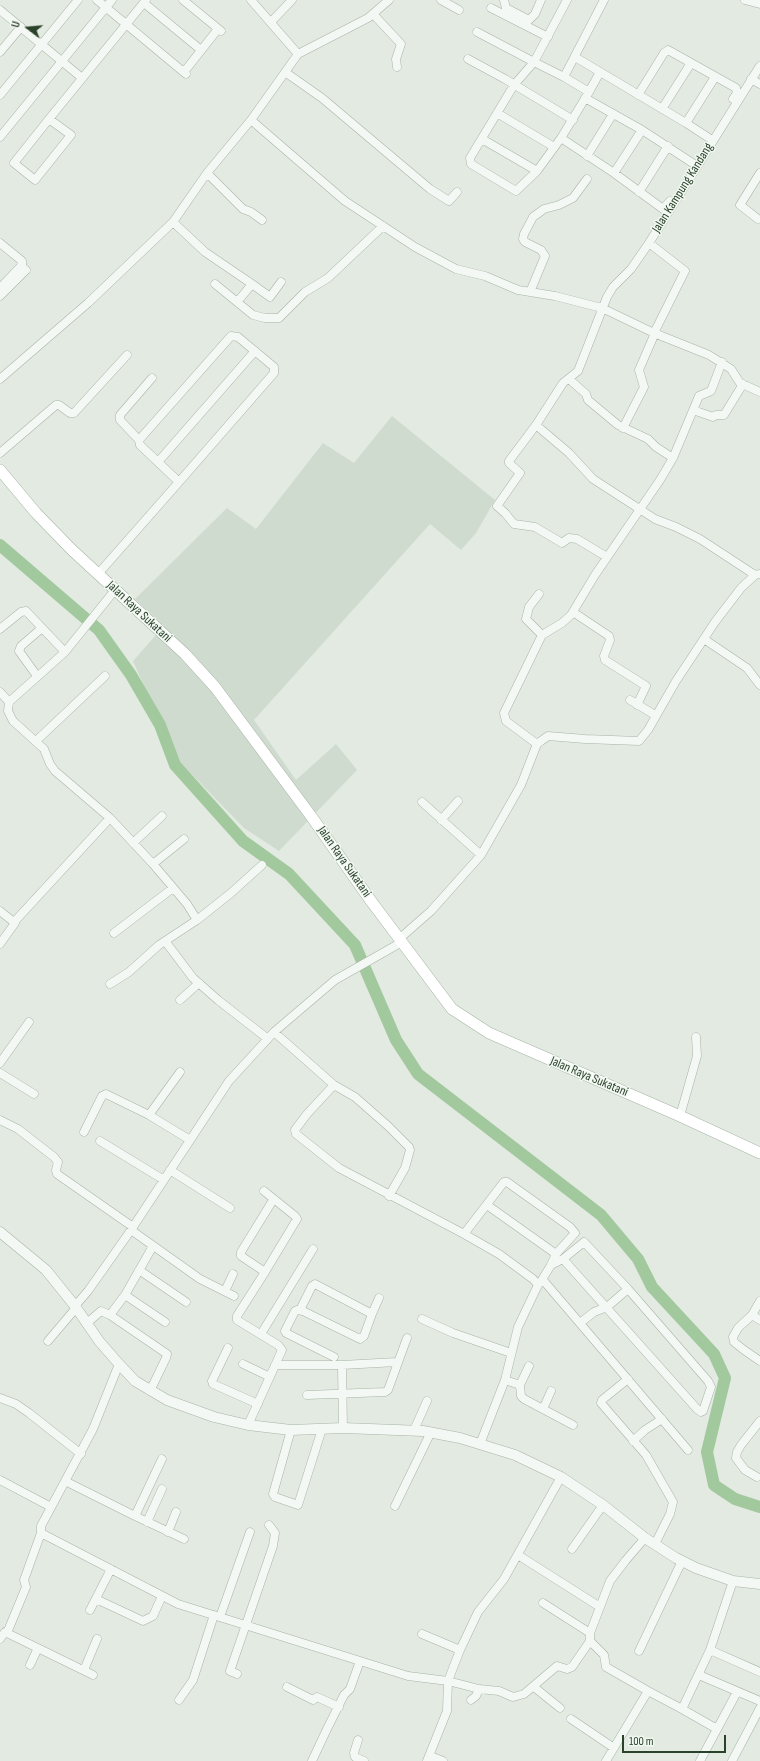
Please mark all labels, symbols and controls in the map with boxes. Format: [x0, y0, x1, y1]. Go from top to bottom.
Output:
north arrow [8, 8, 48, 48]
text: U [9, 20, 23, 29]
street label: Jalan Kampung Kandang [649, 140, 717, 236]
street label: Jalan Raya Sukatani [103, 578, 175, 646]
street label: Jalan Raya Sukatani [314, 823, 374, 901]
street label: Jalan Raya Sukatani [548, 1054, 630, 1100]
scale bar [624, 1727, 728, 1753]
text: 100 m [629, 1734, 654, 1749]

